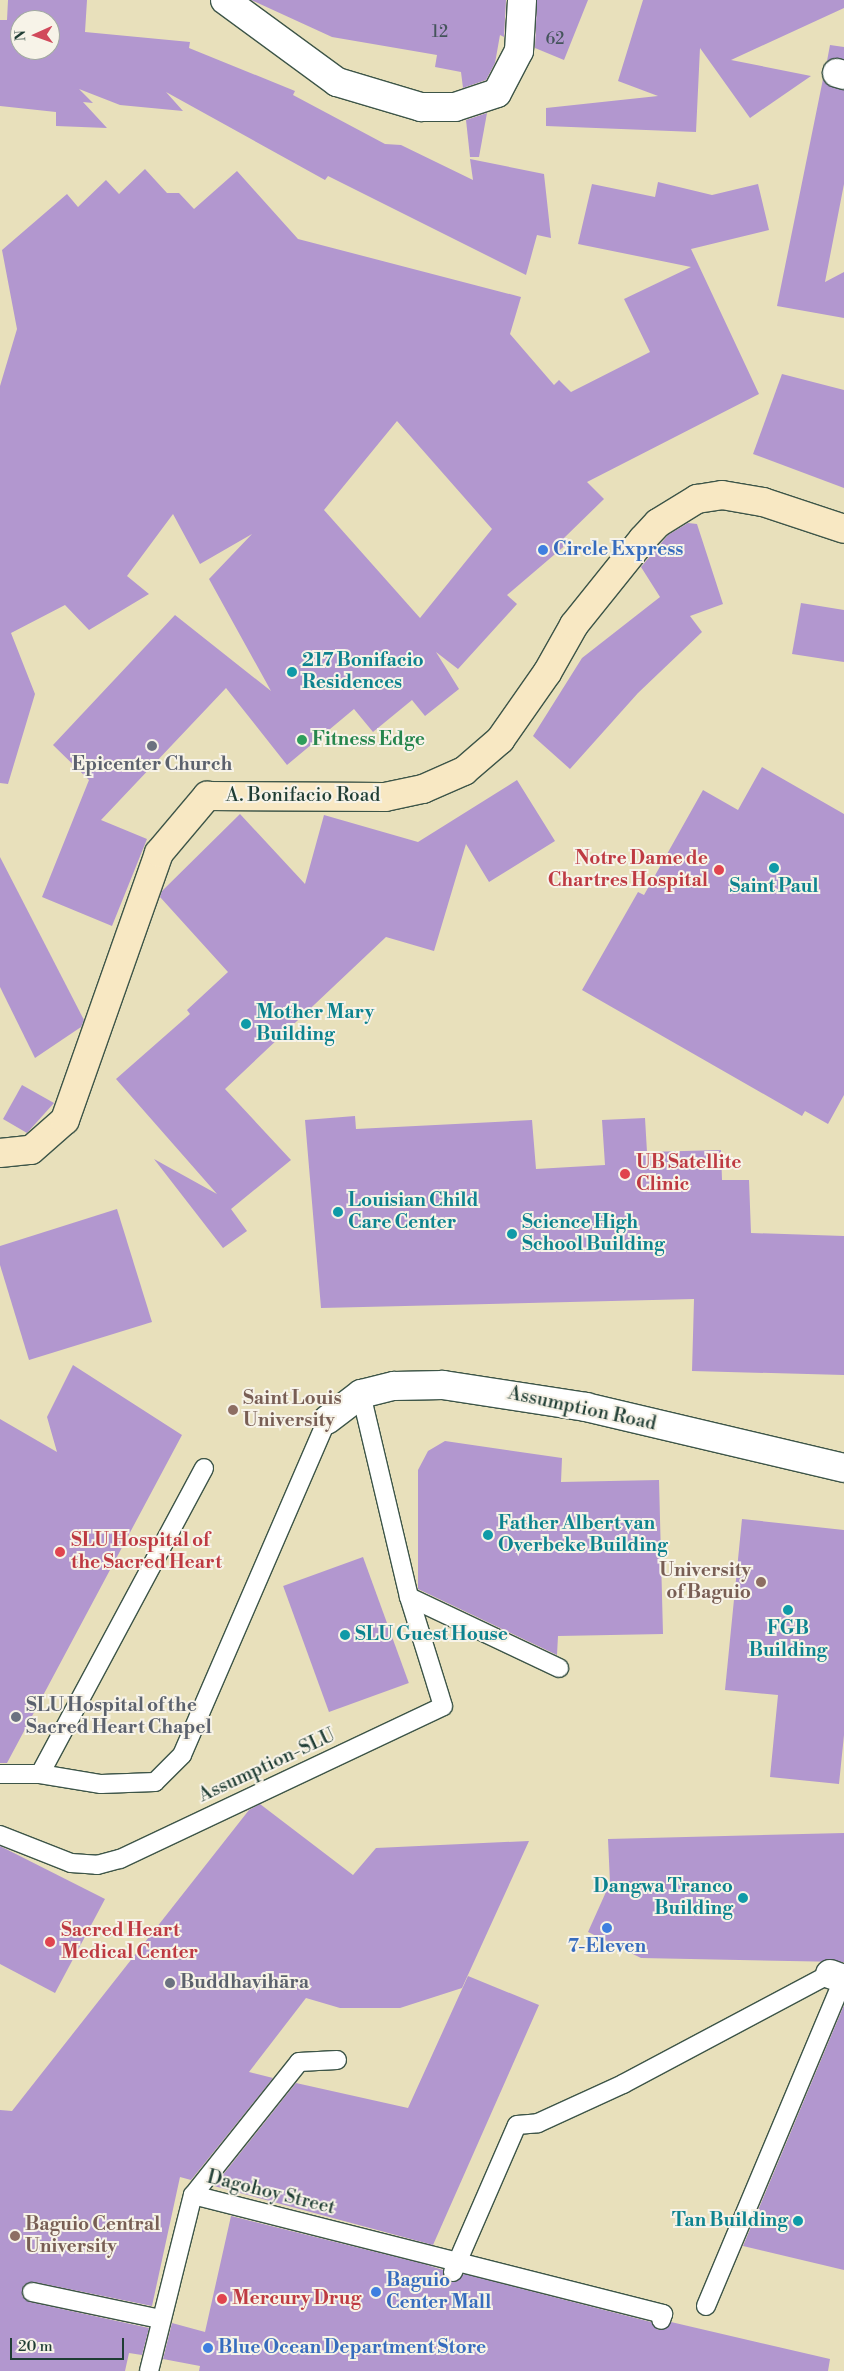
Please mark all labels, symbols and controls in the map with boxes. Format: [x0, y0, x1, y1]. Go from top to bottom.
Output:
north arrow [10, 10, 60, 60]
house number: 12 [432, 22, 448, 42]
house number: 62 [546, 29, 564, 49]
text: N [12, 30, 30, 41]
place label: Circle Express [553, 539, 683, 561]
marker: Circle Express [537, 544, 549, 556]
place label: 217 Bonifacio Residences [302, 650, 424, 694]
marker: 217 Bonifacio Residences [286, 666, 298, 678]
place label: Fitness Edge [312, 729, 425, 751]
marker: Fitness Edge [296, 734, 308, 746]
marker: Epicenter Church [146, 740, 158, 752]
place label: Epicenter Church [72, 754, 232, 776]
street label: A. Bonifacio Road [226, 785, 380, 807]
place label: Notre Dame de Chartres Hospital [548, 848, 708, 892]
marker: Saint Paul [768, 862, 780, 874]
marker: Notre Dame de Chartres Hospital [712, 863, 726, 877]
place label: Saint Paul [729, 876, 819, 898]
place label: Mother Mary Building [256, 1002, 374, 1046]
marker: Mother Mary Building [240, 1018, 252, 1030]
place label: UB Satellite Clinic [636, 1152, 742, 1196]
marker: UB Satellite Clinic [618, 1167, 632, 1181]
place label: Louisian Child Care Center [348, 1190, 479, 1234]
marker: Louisian Child Care Center [332, 1206, 344, 1218]
place label: Science High School Building [522, 1212, 665, 1256]
marker: Science High School Building [506, 1228, 518, 1240]
street label: Assumption Road [506, 1382, 658, 1436]
place label: Saint Louis University [243, 1388, 342, 1432]
marker: Saint Louis University [227, 1404, 239, 1416]
place label: Father Albert van Overbeke Building [498, 1513, 668, 1557]
marker: Father Albert van Overbeke Building [482, 1529, 494, 1541]
place label: SLU Hospital of the Sacred Heart [71, 1530, 222, 1574]
marker: SLU Hospital of the Sacred Heart [53, 1545, 67, 1559]
place label: University of Baguio [659, 1560, 751, 1604]
marker: University of Baguio [755, 1576, 767, 1588]
marker: FGB Building [782, 1604, 794, 1616]
place label: FGB Building [749, 1618, 827, 1662]
place label: SLU Guest House [355, 1624, 508, 1646]
marker: SLU Guest House [339, 1629, 351, 1641]
place label: SLU Hospital of the Sacred Heart Chapel [26, 1695, 212, 1739]
marker: SLU Hospital of the Sacred Heart Chapel [10, 1711, 22, 1723]
street label: Assumption-SLU [195, 1724, 339, 1808]
place label: Dangwa Tranco Building [593, 1876, 733, 1920]
marker: Dangwa Tranco Building [737, 1892, 749, 1904]
place label: Sacred Heart Medical Center [61, 1920, 198, 1964]
marker: 7-Eleven [601, 1922, 613, 1934]
marker: Sacred Heart Medical Center [43, 1935, 57, 1949]
place label: 7-Eleven [568, 1936, 646, 1958]
place label: Buddhavihāra [180, 1972, 309, 1994]
marker: Buddhavihāra [164, 1977, 176, 1989]
street label: Dagohoy Street [205, 2166, 337, 2220]
place label: Tan Building [672, 2210, 788, 2232]
place label: Baguio Central University [25, 2214, 160, 2258]
marker: Tan Building [792, 2215, 804, 2227]
marker: Baguio Central University [9, 2230, 21, 2242]
place label: Baguio Center Mall [386, 2270, 491, 2314]
marker: Baguio Center Mall [370, 2286, 382, 2298]
place label: Mercury Drug [232, 2288, 361, 2310]
marker: Mercury Drug [216, 2293, 228, 2305]
scale bar [12, 2328, 126, 2360]
text: 20 m [18, 2337, 53, 2356]
place label: Blue Ocean Department Store [218, 2337, 486, 2359]
marker: Blue Ocean Department Store [202, 2342, 214, 2354]

